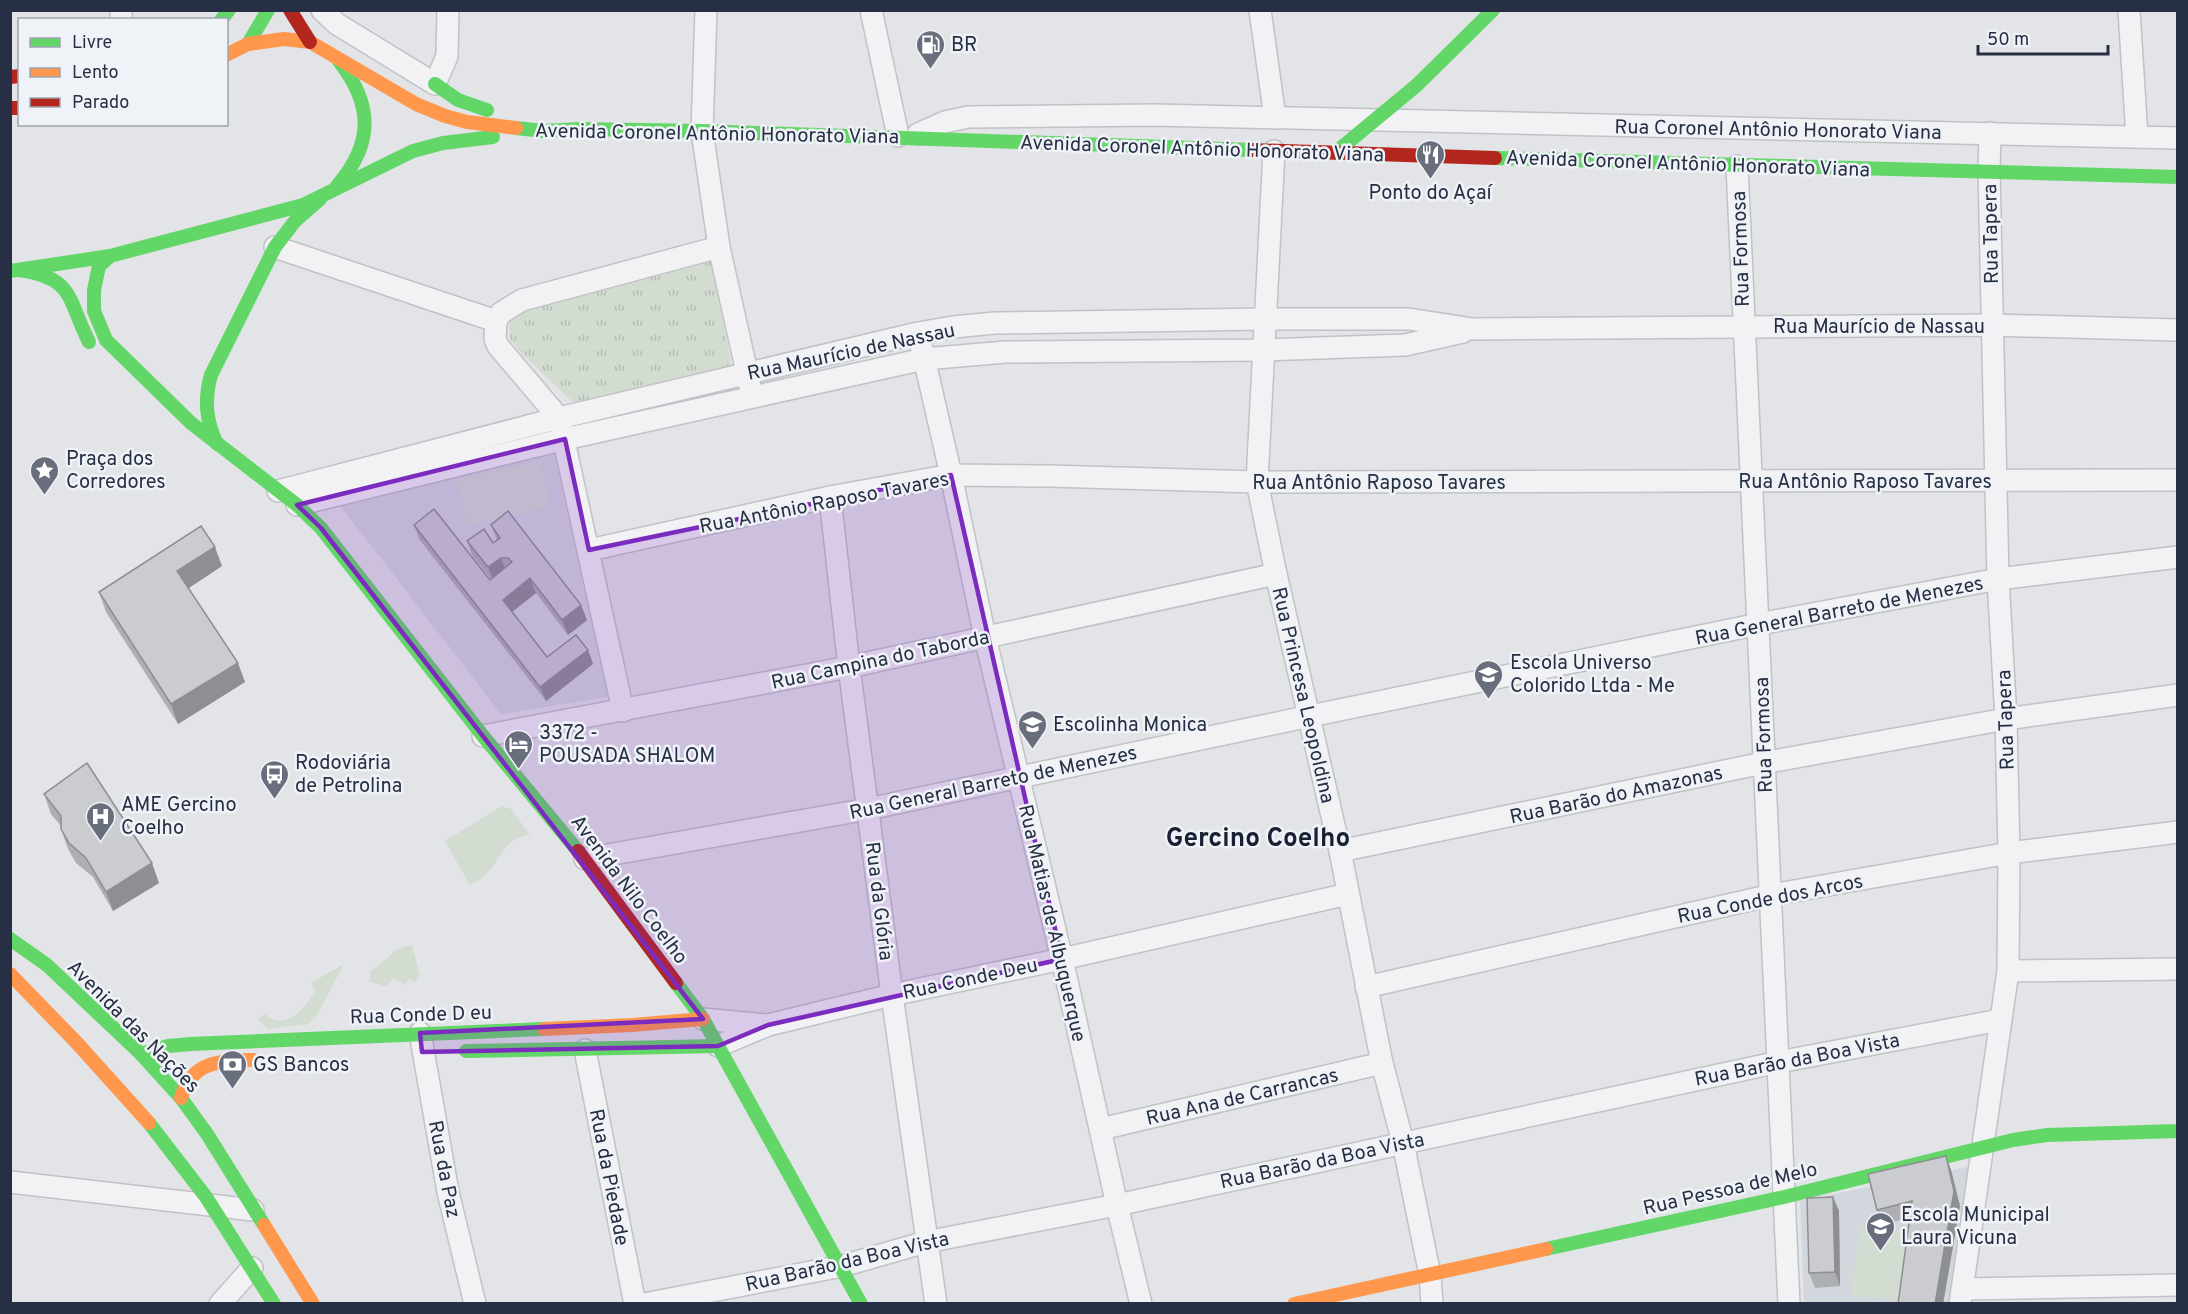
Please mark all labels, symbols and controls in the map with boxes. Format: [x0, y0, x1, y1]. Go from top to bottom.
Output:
legend [18, 18, 228, 126]
scale bar [1978, 18, 2108, 56]
fuel station icon: BR [914, 28, 946, 70]
text: 50 m [1987, 29, 2029, 52]
text: Livre [72, 32, 112, 55]
place label: BR [951, 33, 977, 59]
text: Lento [72, 62, 118, 85]
text: Parado [72, 92, 129, 115]
street label: Rua Coronel Antônio Honorato Viana [1614, 115, 1942, 147]
street label: Avenida Coronel Antônio Honorato Viana [535, 119, 899, 151]
street label: Avenida Coronel Antônio Honorato Viana [1019, 131, 1384, 169]
restaurant icon: Ponto do Açaí [1414, 138, 1446, 180]
street label: Avenida Coronel Antônio Honorato Viana [1505, 146, 1870, 184]
place label: Ponto do Açaí [1369, 181, 1493, 207]
street label: Rua Tapera [1978, 184, 2006, 284]
street label: Rua Formosa [1727, 191, 1757, 307]
street label: Rua Maurício de Nassau [1773, 315, 1985, 341]
street label: Rua Maurício de Nassau [745, 318, 958, 388]
place label: Praça dos Corredores [66, 447, 166, 496]
place icon: Praça dos Corredores [29, 454, 61, 496]
street label: Rua Antônio Raposo Tavares [697, 467, 951, 541]
street label: Rua Antônio Raposo Tavares [1738, 470, 1992, 496]
street label: Rua Antônio Raposo Tavares [1252, 471, 1506, 497]
street label: Rua General Barreto de Menezes [1693, 571, 1986, 653]
street label: Rua Princesa Leopoldina [1264, 585, 1340, 806]
street label: Rua Campina do Taborda [769, 625, 992, 697]
place label: Escola Universo Colorido Ltda - Me [1510, 651, 1675, 700]
school or university icon: Escola Universo Colorido Ltda - Me [1473, 658, 1505, 700]
street label: Rua Tapera [1992, 669, 2022, 771]
street label: Rua Formosa [1750, 677, 1780, 793]
school or university icon: Escolinha Monica [1016, 708, 1048, 750]
place label: Escolinha Monica [1053, 713, 1207, 739]
place label: 3372 - POUSADA SHALOM [539, 721, 715, 770]
hotel icon: 3372 - POUSADA SHALOM [502, 728, 534, 770]
street label: Rua General Barreto de Menezes [847, 741, 1140, 827]
place label: Rodoviária de Petrolina [295, 751, 402, 800]
bus stop icon: Rodoviária de Petrolina [258, 758, 290, 800]
street label: Rua Barão do Amazonas [1508, 761, 1725, 831]
place label: AME Gercino Coelho [121, 793, 237, 842]
hospital icon: AME Gercino Coelho [84, 800, 116, 842]
street label: Rua Matias de Albuquerque [1011, 802, 1091, 1045]
street label: Avenida Nilo Coelho [564, 810, 693, 970]
district label: Gercino Coelho [1166, 823, 1350, 856]
street label: Rua da Glória [858, 840, 898, 962]
street label: Rua Conde dos Arcos [1675, 869, 1866, 931]
street label: Rua Conde Deu [900, 953, 1040, 1007]
street label: Avenida das Nações [61, 955, 205, 1099]
street label: Rua Conde D eu [349, 1001, 493, 1031]
street label: Rua Barão da Boa Vista [1693, 1028, 1902, 1094]
bank icon: GS Bancos [216, 1048, 248, 1090]
place label: GS Bancos [253, 1053, 349, 1079]
street label: Rua Ana de Carrancas [1144, 1063, 1341, 1133]
street label: Rua da Piedade [582, 1107, 634, 1248]
street label: Rua da Paz [421, 1118, 465, 1220]
street label: Rua Barão da Boa Vista [1218, 1128, 1427, 1196]
street label: Rua Pessoa de Melo [1641, 1157, 1820, 1223]
place label: Escola Municipal Laura Vicuna [1901, 1203, 2050, 1252]
school or university icon: Escola Municipal Laura Vicuna [1864, 1210, 1896, 1252]
street label: Rua Barão da Boa Vista [743, 1227, 952, 1299]

